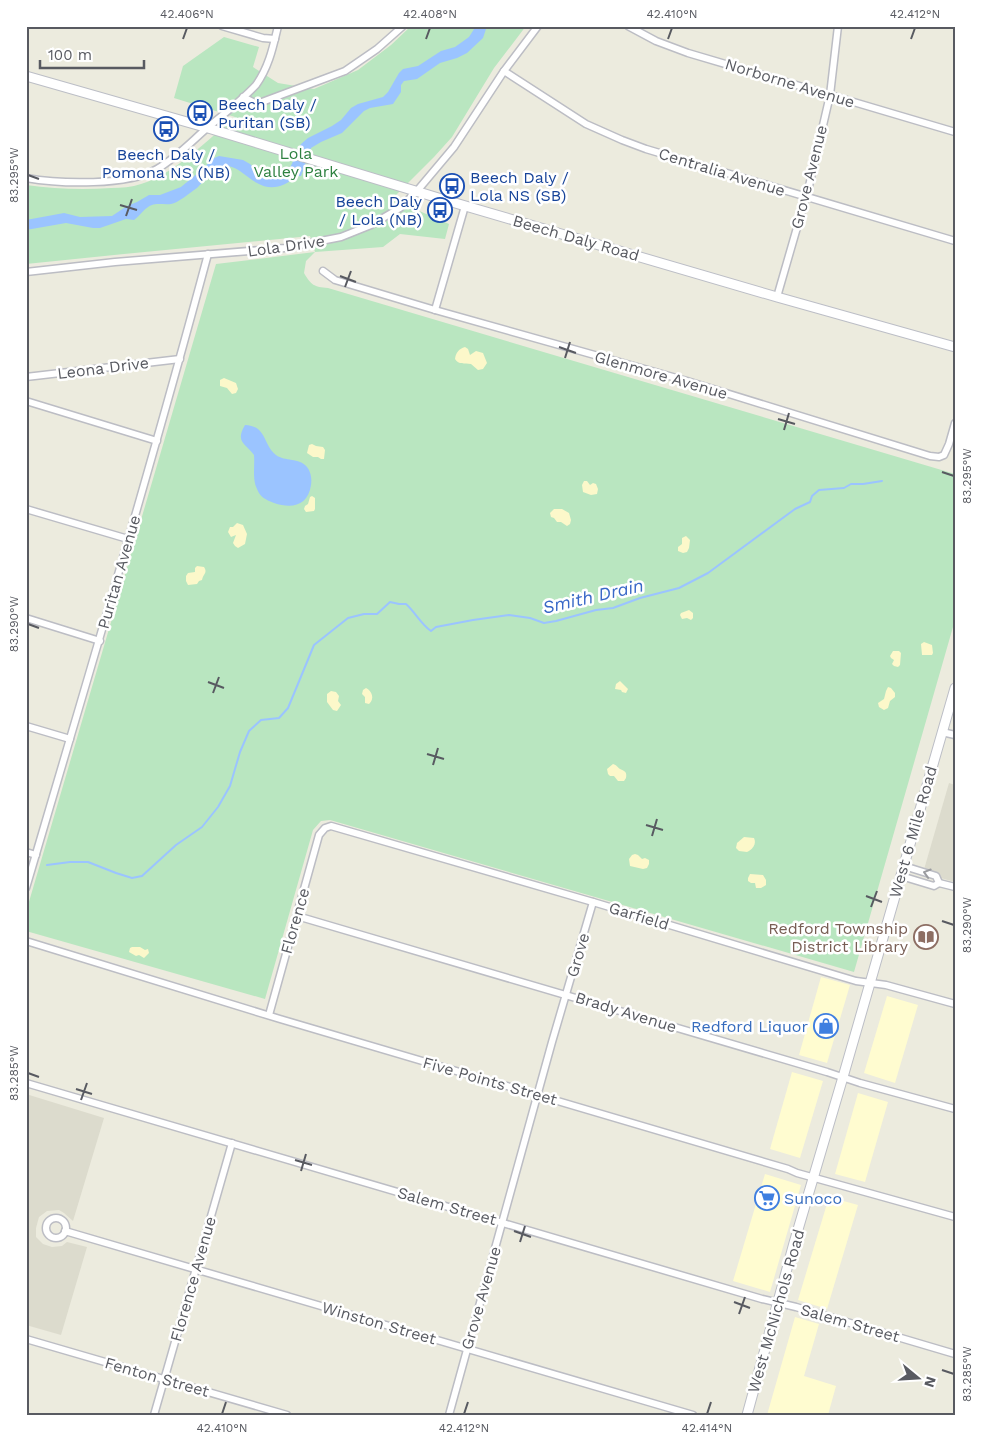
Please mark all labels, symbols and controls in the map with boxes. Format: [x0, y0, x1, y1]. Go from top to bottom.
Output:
text: 42.406°N [160, 7, 214, 21]
text: 42.408°N [403, 7, 457, 21]
text: 42.410°N [646, 7, 698, 21]
text: 42.412°N [890, 7, 940, 21]
scale bar [40, 38, 144, 70]
text: 100 m [48, 46, 92, 64]
street label: Norborne Avenue [723, 54, 857, 112]
place label: Beech Daly / Puritan (SB) [218, 95, 317, 132]
bus stop icon: Beech Daly / Puritan (SB) [187, 100, 213, 126]
bus stop icon: Beech Daly / Pomona NS (NB) [153, 116, 179, 142]
street label: Grove Avenue [787, 123, 831, 231]
park label: Lola Valley Park [254, 144, 338, 181]
street label: Centralia Avenue [656, 144, 788, 200]
place label: Beech Daly / Pomona NS (NB) [102, 145, 230, 182]
text: 83.295°W [7, 147, 21, 203]
place label: Beech Daly / Lola NS (SB) [470, 168, 569, 205]
bus stop icon: Beech Daly / Lola NS (SB) [439, 173, 465, 199]
place label: Beech Daly / Lola (NB) [335, 192, 423, 229]
bus stop icon: Beech Daly / Lola (NB) [427, 197, 453, 223]
street label: Beech Daly Road [511, 211, 641, 265]
street label: Lola Drive [246, 231, 326, 261]
street label: Glenmore Avenue [592, 347, 730, 403]
street label: Leona Drive [56, 353, 150, 383]
text: 83.295°W [960, 448, 974, 504]
street label: Puritan Avenue [94, 513, 144, 631]
water label: Smith Drain [541, 574, 645, 618]
text: 83.290°W [7, 595, 21, 652]
street label: West 6 Mile Road [885, 764, 941, 900]
one-way arrow [923, 868, 931, 878]
street label: Florence [277, 886, 313, 956]
text: 83.290°W [960, 896, 974, 953]
street label: Garfield [607, 898, 671, 934]
place label: Redford Township District Library [768, 919, 909, 956]
library icon: Redford Township District Library [913, 924, 939, 950]
street label: Grove [563, 931, 593, 979]
street label: Brady Avenue [573, 988, 679, 1036]
shop icon: Redford Liquor [813, 1013, 839, 1039]
place label: Redford Liquor [691, 1017, 808, 1036]
text: 83.285°W [7, 1045, 21, 1101]
street label: Five Points Street [421, 1053, 560, 1109]
street label: Salem Street [395, 1183, 499, 1229]
supermarket icon: Sunoco [754, 1185, 780, 1211]
place label: Sunoco [784, 1189, 842, 1208]
street label: Florence Avenue [166, 1214, 220, 1344]
street label: West McNichols Road [744, 1227, 808, 1395]
street label: Grove Avenue [457, 1244, 505, 1352]
street label: Winston Street [320, 1298, 439, 1348]
street label: Salem Street [798, 1300, 902, 1346]
text: 83.285°W [960, 1346, 974, 1402]
street label: Fenton Street [103, 1353, 212, 1401]
north arrow [894, 1354, 944, 1404]
text: N [921, 1375, 940, 1389]
text: 42.410°N [196, 1421, 248, 1435]
text: 42.412°N [439, 1421, 489, 1435]
text: 42.414°N [682, 1421, 732, 1435]

